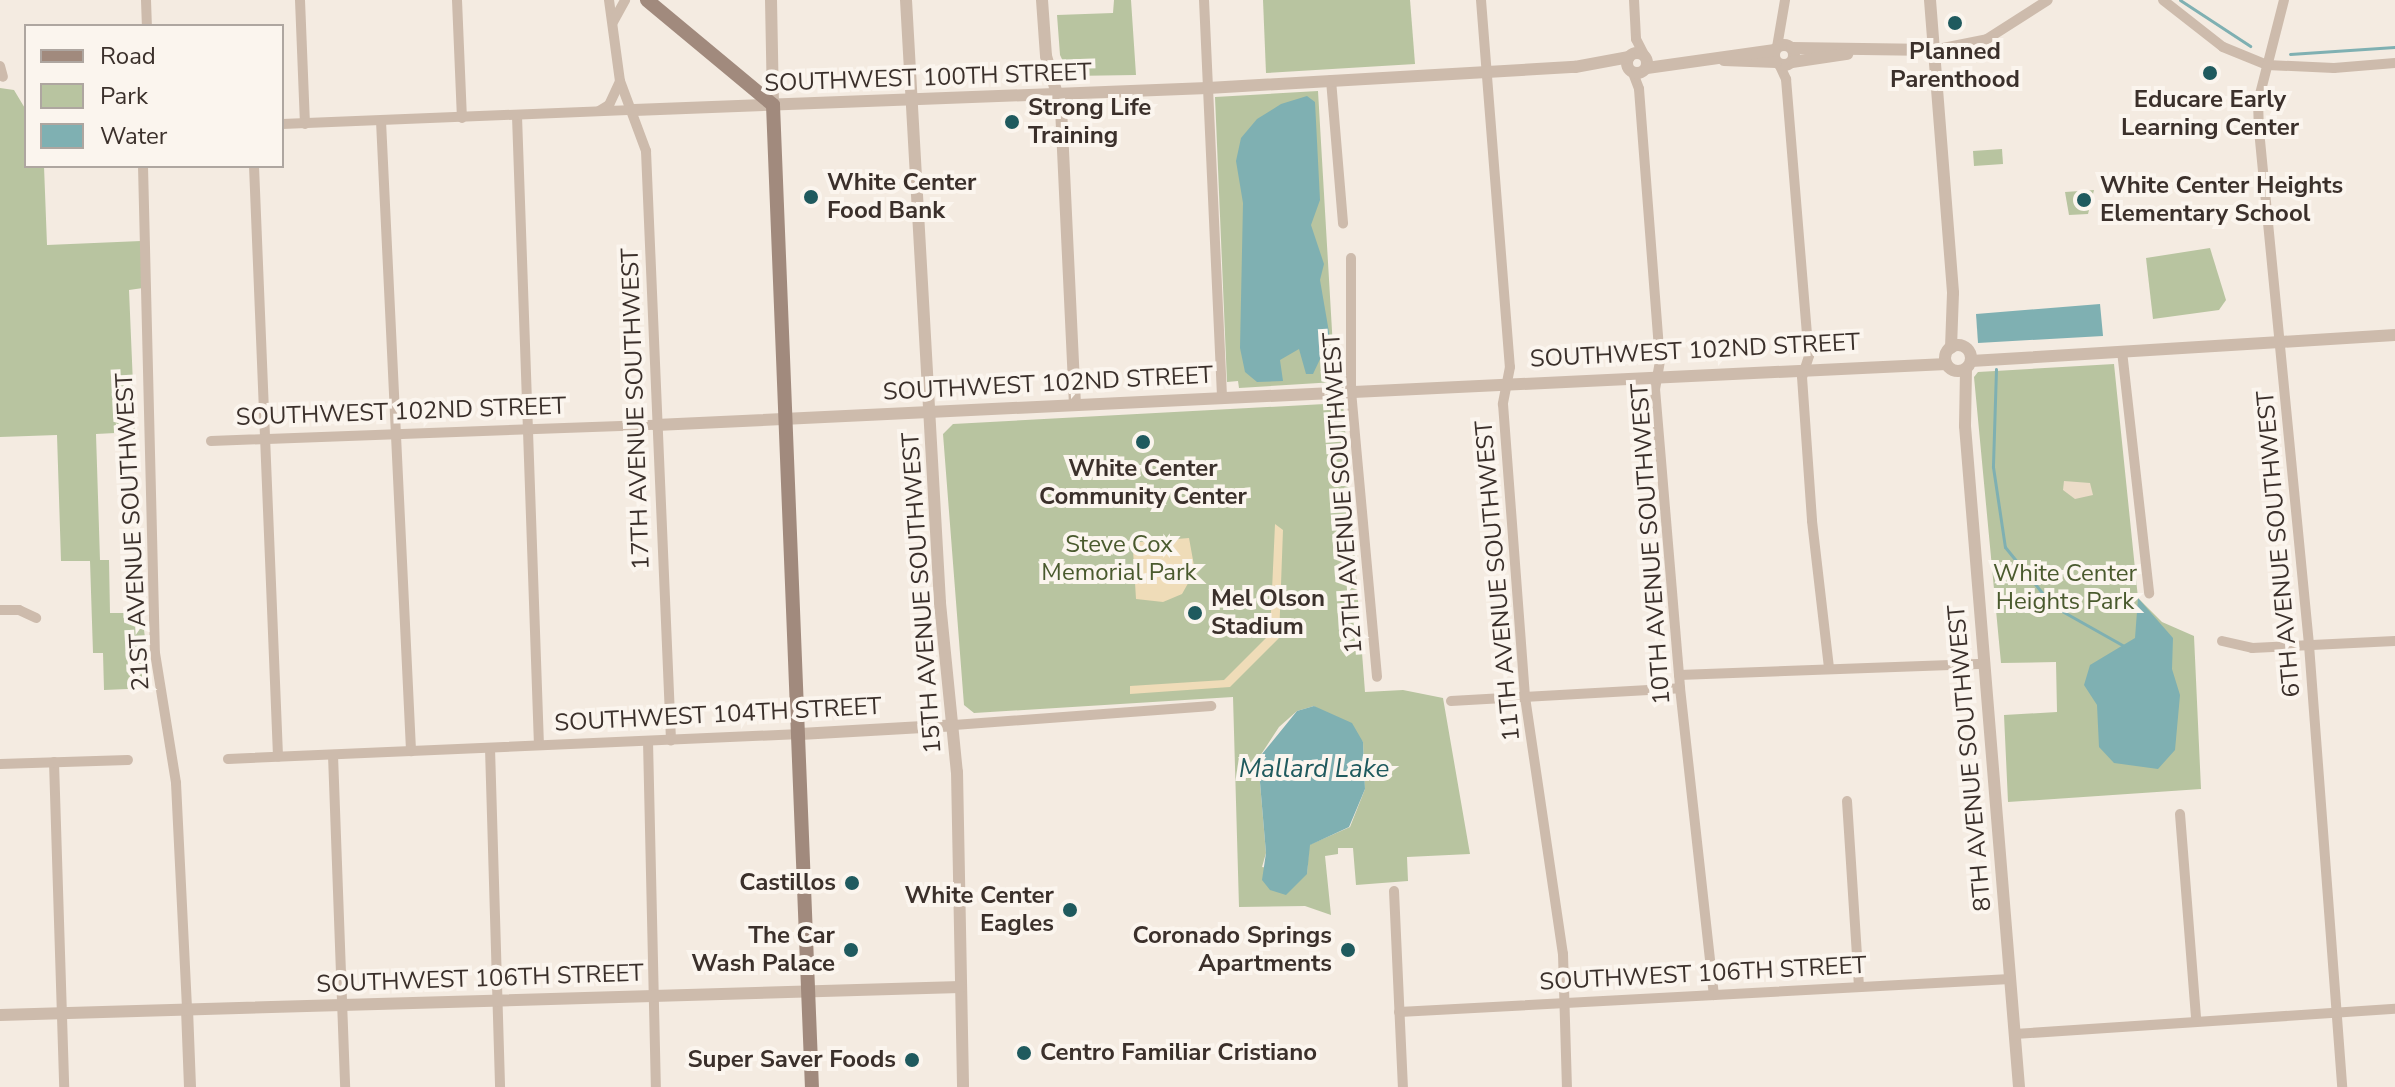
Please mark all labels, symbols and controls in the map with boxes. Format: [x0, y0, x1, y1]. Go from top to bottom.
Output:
marker: Planned Parenthood [1944, 12, 1966, 34]
legend [24, 24, 284, 168]
place label: Planned Parenthood [1890, 38, 2020, 94]
text: Road [100, 40, 156, 72]
street label: SOUTHWEST 100TH STREET [764, 58, 1092, 98]
marker: Educare Early Learning Center [2201, 64, 2219, 82]
text: Park [100, 80, 148, 112]
place label: Educare Early Learning Center [2121, 86, 2299, 142]
place label: Strong Life Training [1028, 94, 1151, 150]
marker: Strong Life Training [1003, 113, 1021, 131]
text: Water [100, 120, 167, 152]
place label: White Center Food Bank [827, 169, 976, 225]
place label: White Center Heights Elementary School [2100, 172, 2343, 228]
marker: White Center Food Bank [802, 188, 820, 206]
marker: White Center Heights Elementary School [2075, 191, 2093, 209]
street label: 17TH AVENUE SOUTHWEST [616, 248, 656, 570]
street label: SOUTHWEST 102ND STREET [1529, 328, 1861, 374]
street label: 12TH AVENUE SOUTHWEST [1317, 331, 1369, 655]
street label: SOUTHWEST 102ND STREET [882, 361, 1214, 407]
street label: 21ST AVENUE SOUTHWEST [110, 372, 156, 692]
street label: 10TH AVENUE SOUTHWEST [1625, 382, 1677, 706]
street label: 6TH AVENUE SOUTHWEST [2251, 389, 2307, 699]
street label: SOUTHWEST 102ND STREET [235, 392, 567, 432]
street label: 11TH AVENUE SOUTHWEST [1470, 419, 1526, 743]
street label: 15TH AVENUE SOUTHWEST [896, 431, 948, 755]
marker: White Center Community Center [1134, 433, 1152, 451]
place label: White Center Community Center [1039, 455, 1247, 511]
park label: Steve Cox Memorial Park [1041, 531, 1197, 587]
park label: White Center Heights Park [1993, 560, 2137, 616]
place label: Mel Olson Stadium [1211, 585, 1325, 641]
street label: 8TH AVENUE SOUTHWEST [1942, 603, 1998, 913]
marker: Mel Olson Stadium [1186, 604, 1204, 622]
street label: SOUTHWEST 104TH STREET [554, 692, 882, 738]
water label: Mallard Lake [1239, 753, 1389, 785]
place label: Castillos [739, 869, 836, 897]
marker: Castillos [843, 874, 861, 892]
place label: White Center Eagles [905, 882, 1054, 938]
marker: White Center Eagles [1061, 901, 1079, 919]
place label: The Car Wash Palace [691, 922, 835, 978]
place label: Coronado Springs Apartments [1132, 922, 1332, 978]
marker: The Car Wash Palace [842, 941, 860, 959]
marker: Coronado Springs Apartments [1339, 941, 1357, 959]
street label: SOUTHWEST 106TH STREET [1539, 951, 1867, 997]
street label: SOUTHWEST 106TH STREET [316, 959, 644, 999]
place label: Centro Familiar Cristiano [1040, 1039, 1317, 1067]
marker: Centro Familiar Cristiano [1015, 1044, 1033, 1062]
place label: Super Saver Foods [687, 1046, 896, 1074]
marker: Super Saver Foods [903, 1051, 921, 1069]

